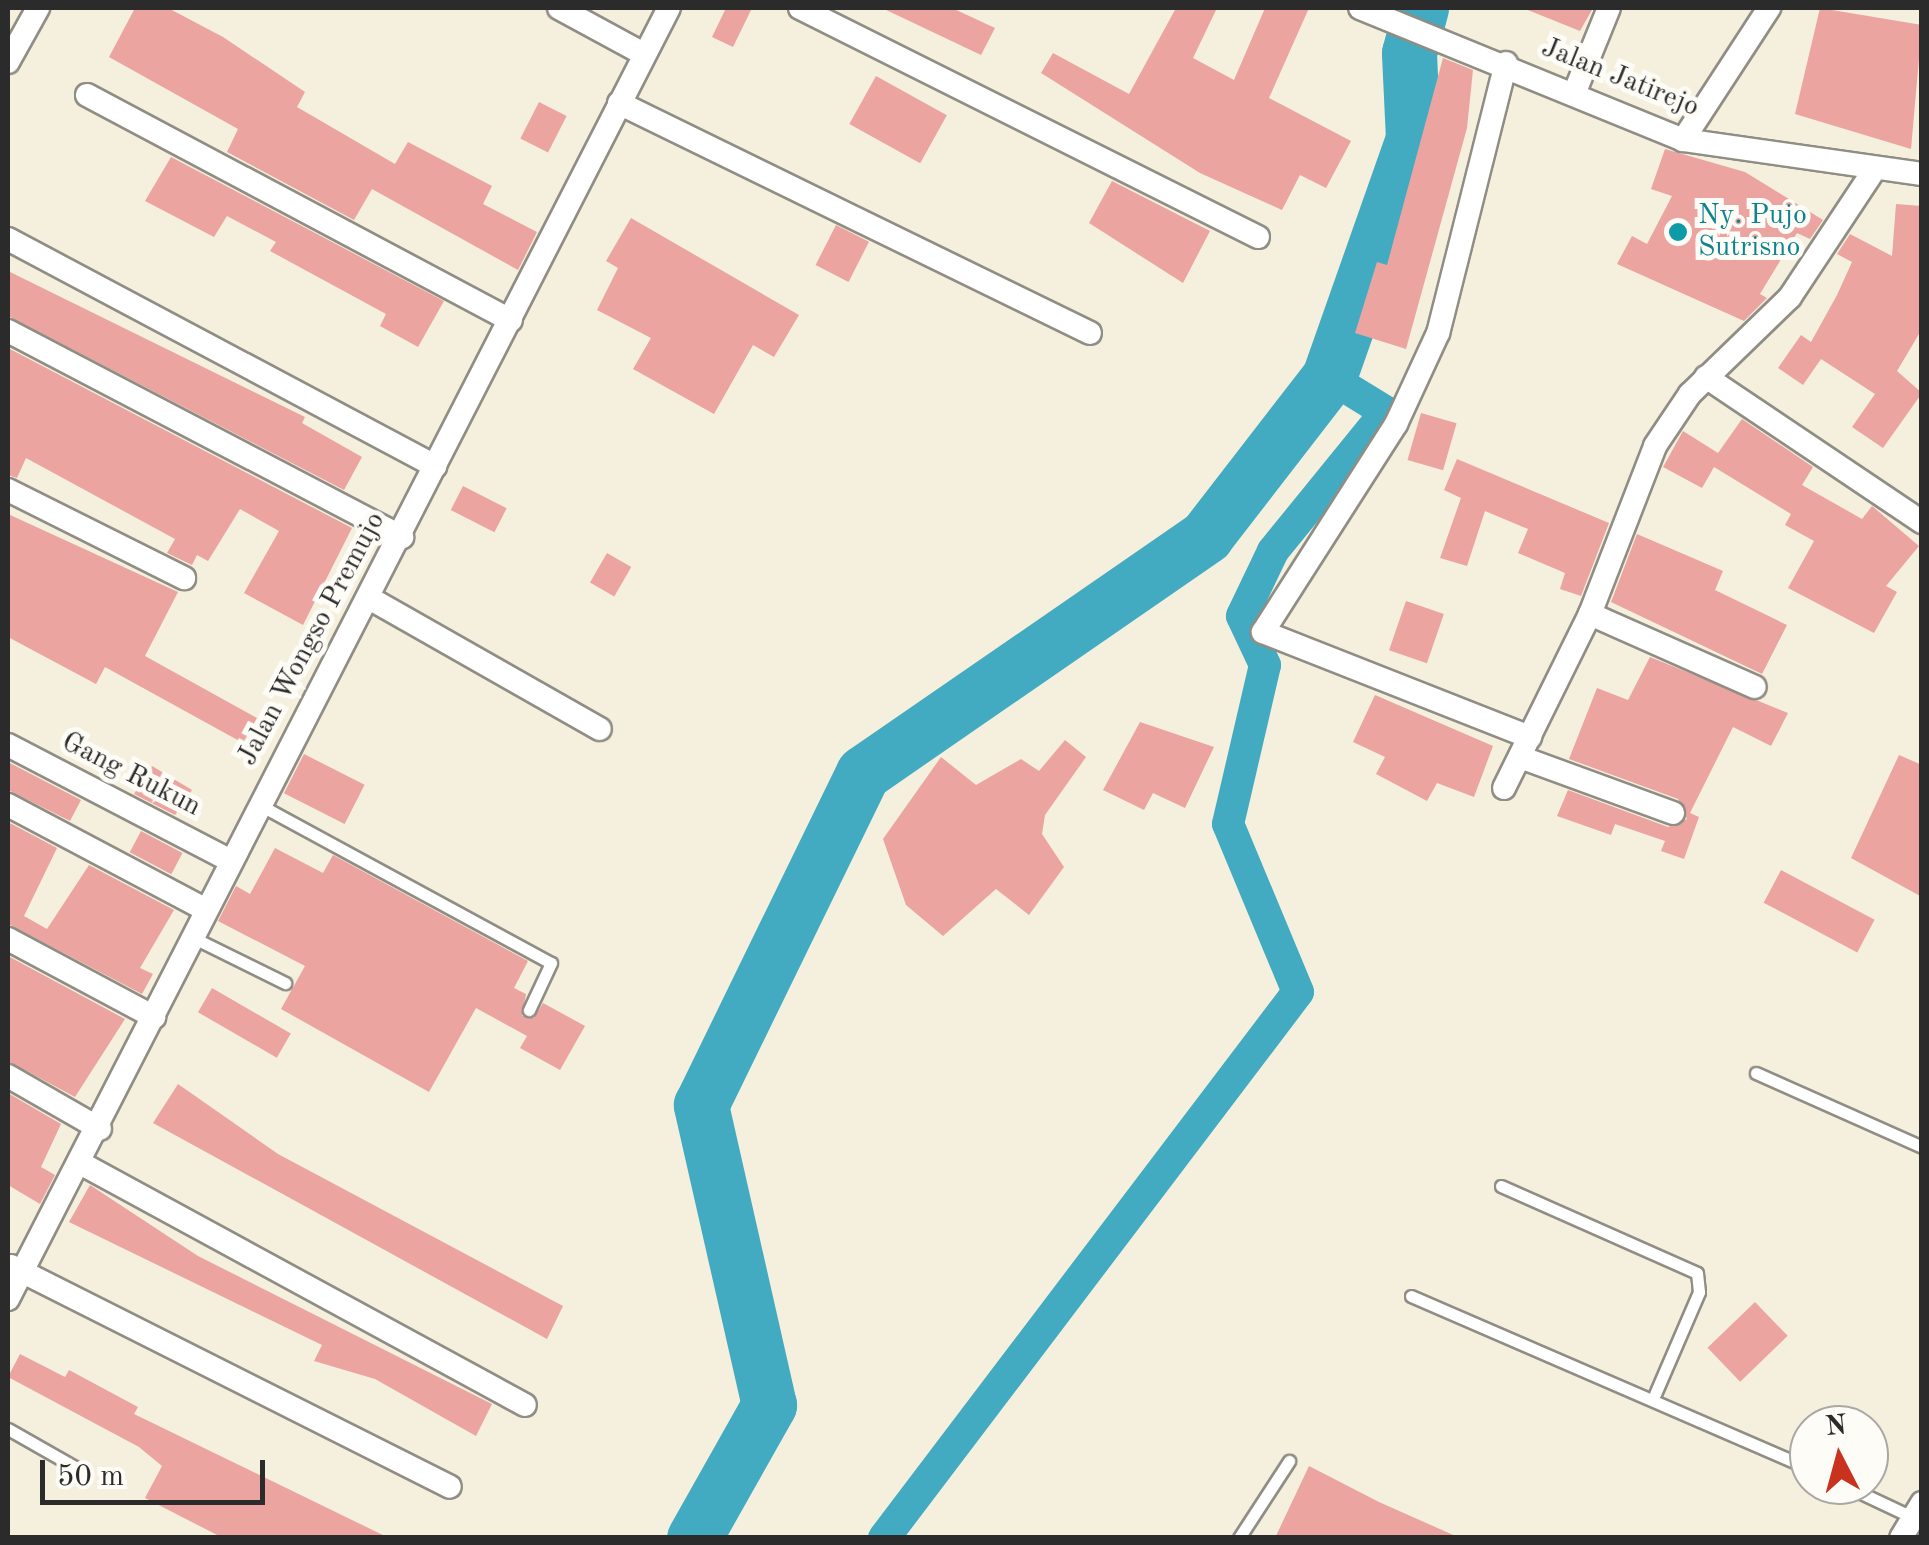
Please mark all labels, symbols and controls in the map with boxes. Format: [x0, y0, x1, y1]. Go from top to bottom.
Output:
street label: Jalan Jatirejo [1536, 31, 1704, 125]
place label: Ny. Pujo Sutrisno [1698, 199, 1807, 265]
marker: Ny. Pujo Sutrisno [1667, 221, 1689, 243]
street label: Jalan Wongso Premujo [231, 507, 393, 771]
street label: Gang Rukun [56, 726, 206, 824]
north arrow [1789, 1405, 1889, 1505]
text: N [1824, 1412, 1848, 1442]
scale bar [45, 1440, 270, 1502]
text: 50 m [57, 1462, 124, 1492]

